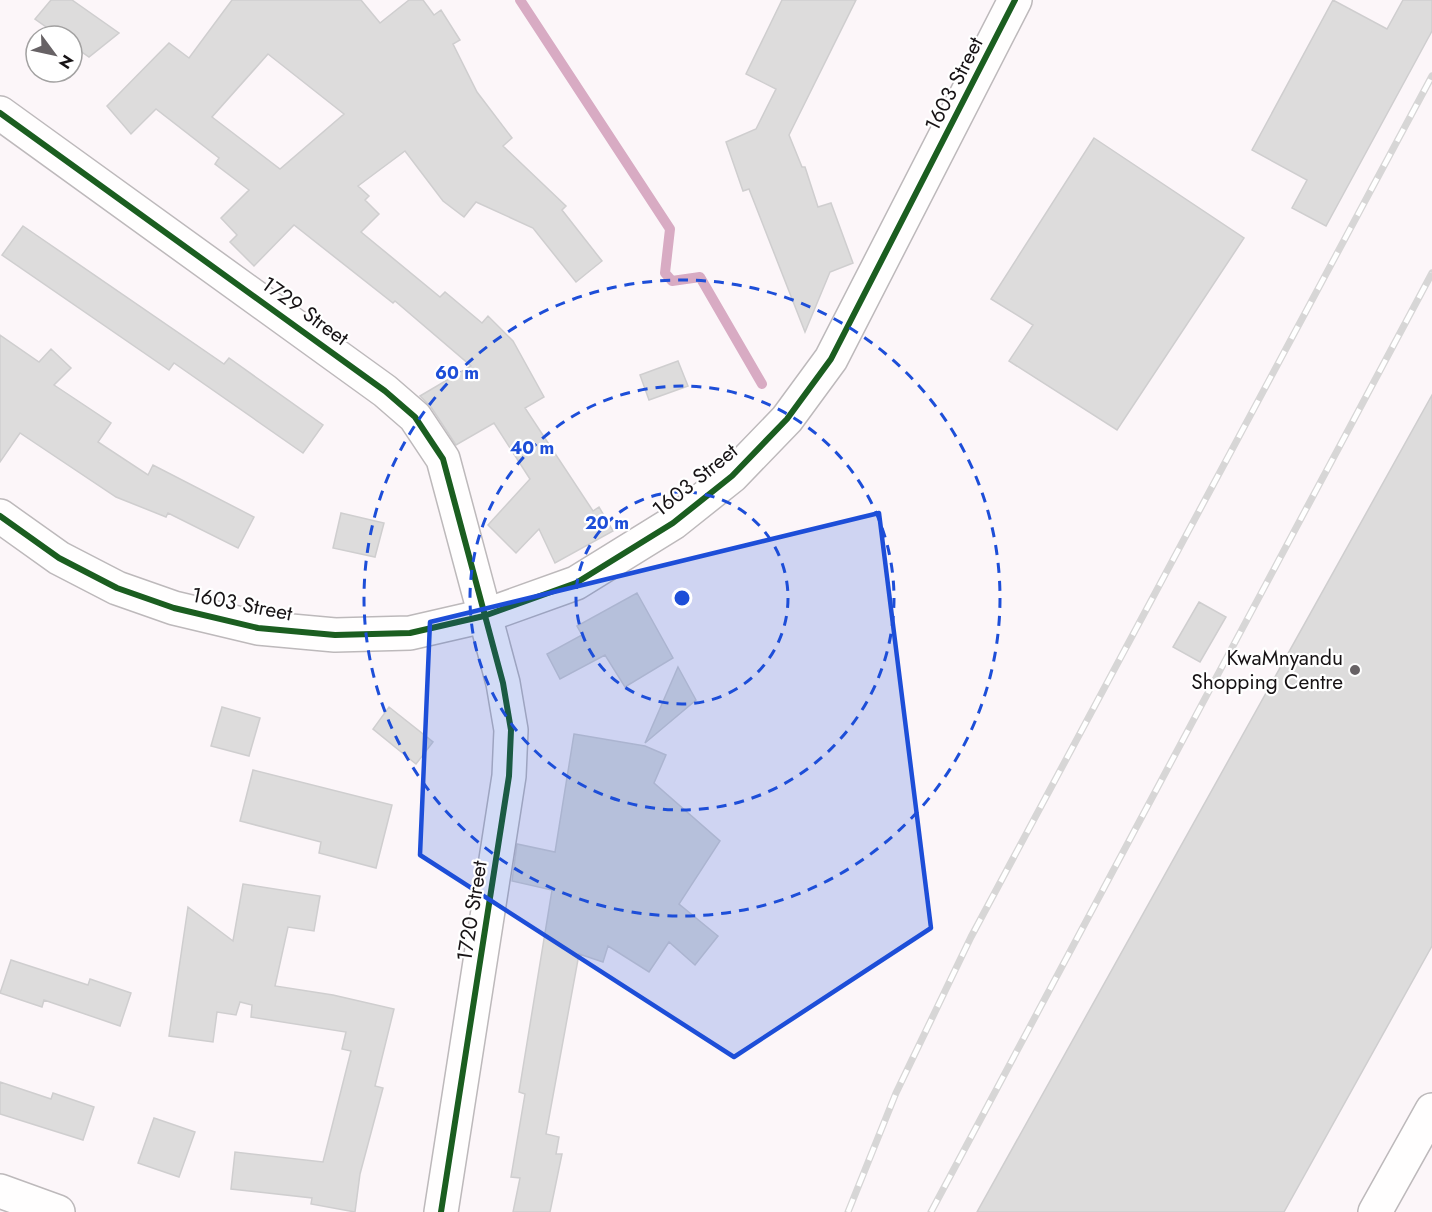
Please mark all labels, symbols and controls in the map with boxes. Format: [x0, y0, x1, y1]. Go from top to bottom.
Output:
north arrow [24, 24, 84, 84]
street label: 1603 Street [917, 32, 991, 136]
text: N [53, 50, 79, 73]
street label: 1729 Street [255, 269, 355, 353]
text: 60 m [435, 360, 479, 386]
text: 40 m [510, 435, 554, 461]
street label: 1603 Street [646, 436, 744, 524]
text: 20 m [585, 510, 629, 536]
street label: 1603 Street [189, 580, 295, 628]
centre of rings [672, 588, 692, 608]
place label: KwaMnyandu Shopping Centre [1191, 643, 1343, 697]
marker: KwaMnyandu Shopping Centre [1348, 663, 1362, 677]
street label: 1720 Street [449, 859, 495, 963]

